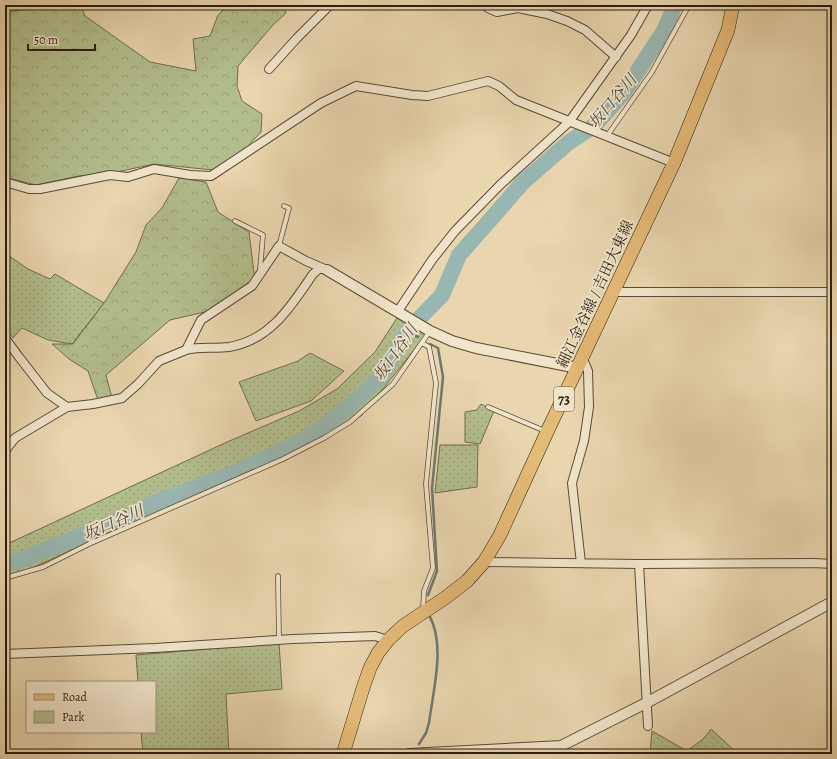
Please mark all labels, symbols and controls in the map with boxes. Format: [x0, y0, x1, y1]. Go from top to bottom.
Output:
scale bar [28, 26, 95, 52]
text: 50 m [34, 32, 58, 48]
water label: 坂口谷川 [584, 69, 643, 133]
street label: 細江金谷線 / 吉田大東線 [552, 217, 638, 371]
water label: 坂口谷川 [368, 318, 424, 385]
road number: 73 [554, 387, 574, 411]
water label: 坂口谷川 [80, 499, 149, 546]
legend [26, 681, 156, 733]
text: Road [62, 689, 88, 705]
text: Park [62, 709, 85, 725]

